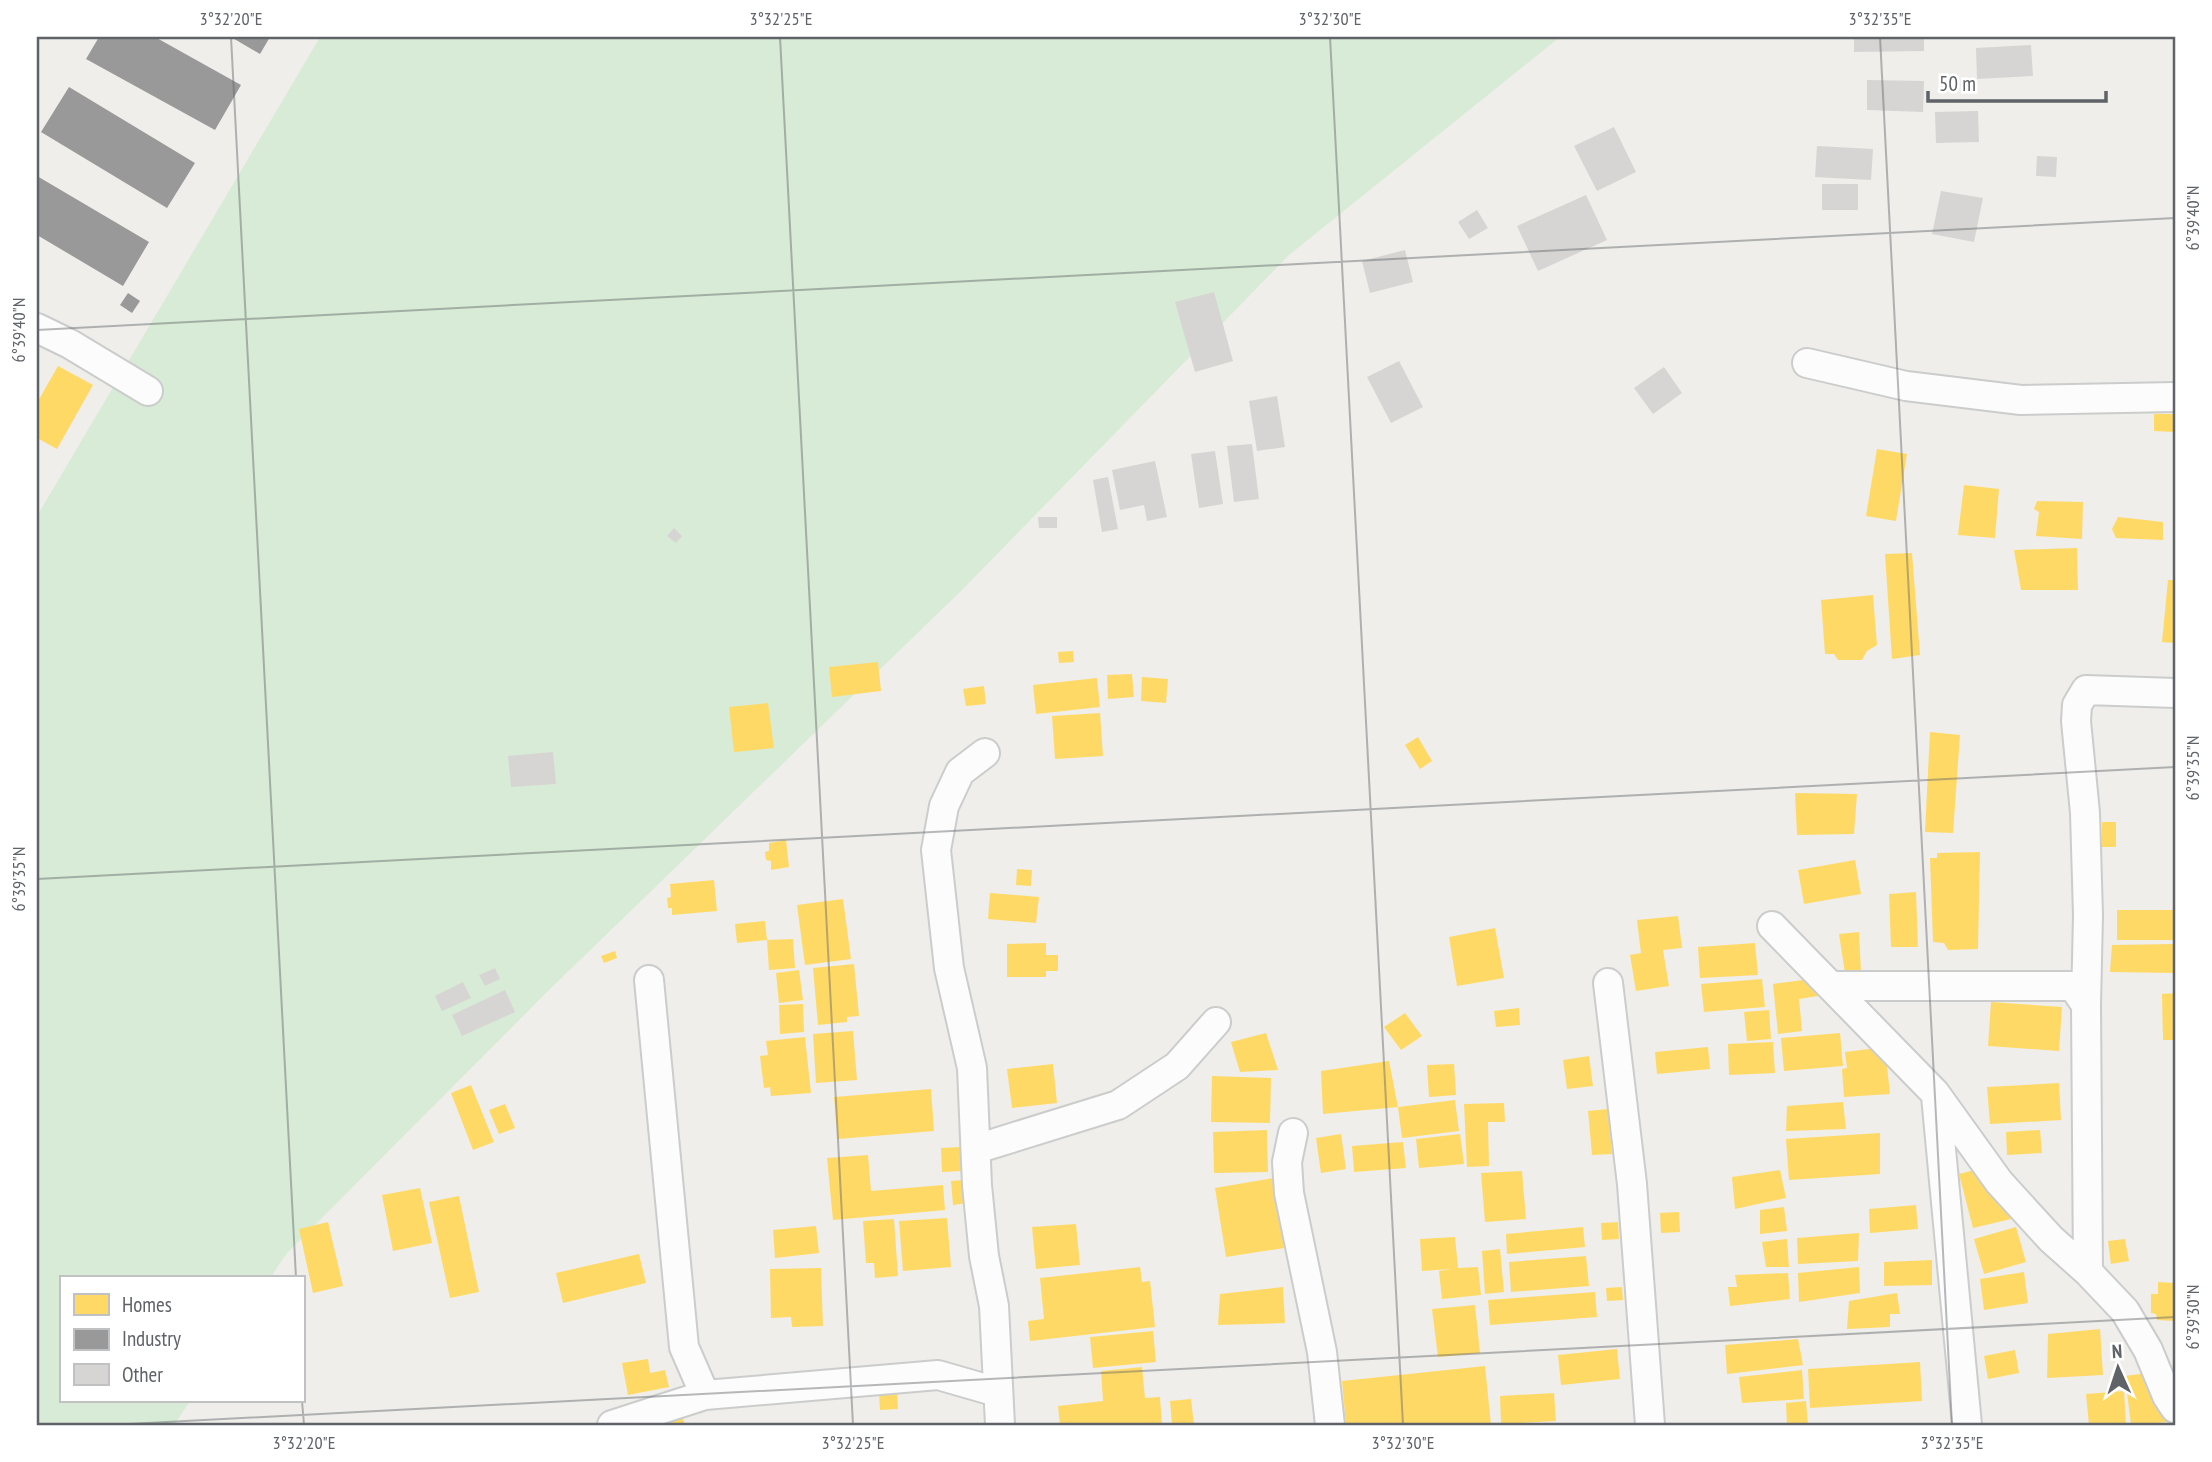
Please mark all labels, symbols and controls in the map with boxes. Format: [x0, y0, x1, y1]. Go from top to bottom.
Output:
text: 3°32'20"E [200, 7, 262, 30]
text: 3°32'25"E [750, 7, 812, 30]
text: 3°32'30"E [1299, 7, 1361, 30]
text: 3°32'35"E [1849, 7, 1911, 30]
scale bar [1928, 60, 2107, 104]
text: 50 m [1939, 70, 1976, 97]
text: 6°39'40"N [2181, 186, 2204, 250]
text: 6°39'40"N [7, 298, 30, 362]
text: 6°39'35"N [2181, 736, 2204, 800]
text: 6°39'35"N [7, 847, 30, 911]
legend [60, 1276, 304, 1402]
text: 6°39'30"N [2181, 1285, 2204, 1349]
text: Homes [122, 1291, 172, 1318]
text: Industry [122, 1325, 181, 1352]
north arrow [2082, 1332, 2152, 1402]
text: N [2111, 1339, 2123, 1363]
text: Other [122, 1361, 163, 1388]
text: 3°32'20"E [273, 1431, 335, 1454]
text: 3°32'25"E [822, 1431, 884, 1454]
text: 3°32'30"E [1372, 1431, 1434, 1454]
text: 3°32'35"E [1921, 1431, 1983, 1454]

